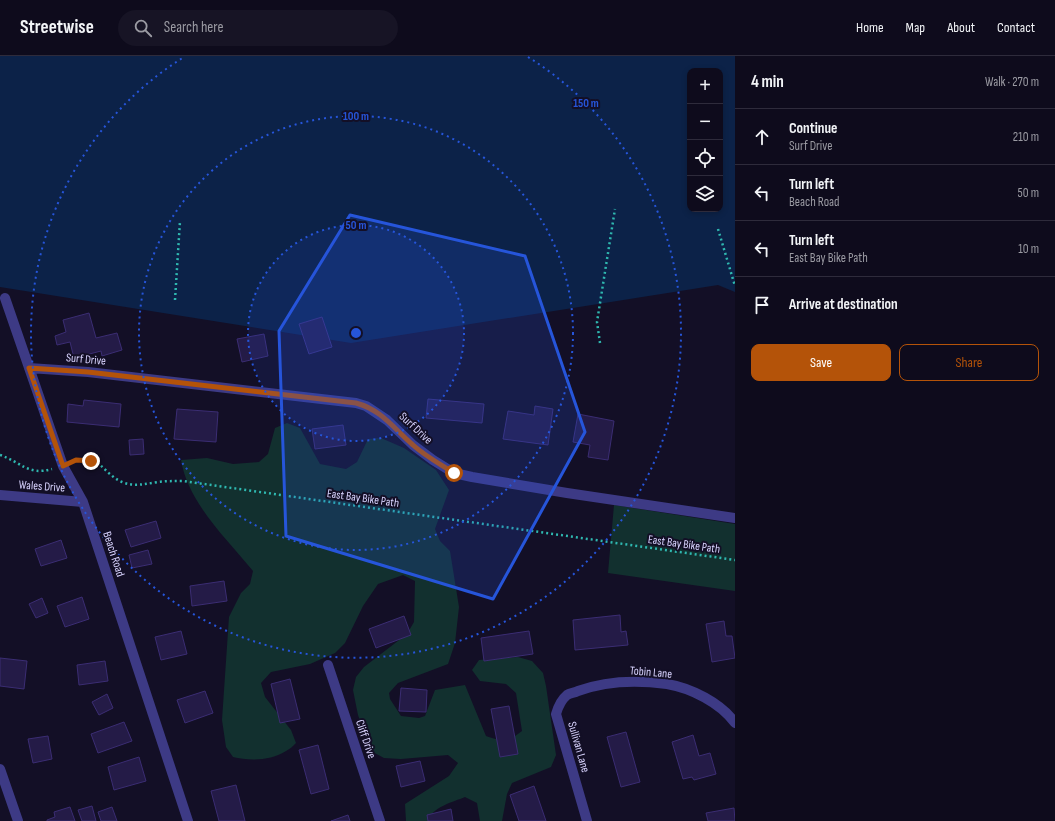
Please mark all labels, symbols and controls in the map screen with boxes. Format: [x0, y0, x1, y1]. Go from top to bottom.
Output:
search box [118, 10, 398, 46]
text: Streetwise [20, 16, 94, 39]
icon: search [132, 17, 154, 39]
text: Search here [164, 18, 223, 37]
text: Home [856, 19, 884, 36]
text: Map [906, 19, 925, 36]
text: About [947, 19, 975, 36]
text: Contact [997, 19, 1035, 36]
map controls [687, 68, 723, 212]
button: + [687, 68, 723, 104]
text: 4 min [751, 72, 784, 92]
text: Walk · 270 m [985, 74, 1039, 90]
text: 150 m [573, 96, 599, 111]
button: − [687, 104, 723, 140]
text: 100 m [343, 109, 369, 124]
text: Continue [789, 119, 838, 138]
icon: ahead [751, 126, 773, 148]
text: 210 m [1013, 129, 1039, 145]
text: Surf Drive [789, 138, 832, 154]
button: locate [687, 140, 723, 176]
text: Turn left [789, 175, 834, 194]
button: layers [687, 176, 723, 212]
icon: left [751, 182, 773, 204]
text: 50 m [1018, 185, 1039, 201]
text: Beach Road [789, 194, 840, 210]
text: 50 m [346, 218, 366, 233]
text: Turn left [789, 231, 834, 250]
icon: left [751, 238, 773, 260]
text: 10 m [1018, 241, 1039, 257]
text: East Bay Bike Path [789, 250, 868, 266]
icon: arrive [751, 294, 773, 316]
text: Arrive at destination [789, 295, 898, 314]
centre of rings [349, 326, 363, 340]
button: Save [751, 344, 891, 381]
button: Share [899, 344, 1039, 381]
street label: Surf Drive [65, 350, 107, 369]
street label: Surf Drive [396, 409, 436, 448]
route end [82, 452, 100, 470]
route start [445, 464, 463, 482]
street label: Wales Drive [18, 477, 66, 496]
street label: East Bay Bike Path [326, 486, 400, 511]
street label: Beach Road [99, 530, 128, 579]
street label: East Bay Bike Path [647, 532, 721, 557]
street label: Tobin Lane [629, 663, 673, 682]
street label: Cliff Drive [352, 718, 379, 761]
street label: Sullivan Lane [564, 720, 593, 774]

